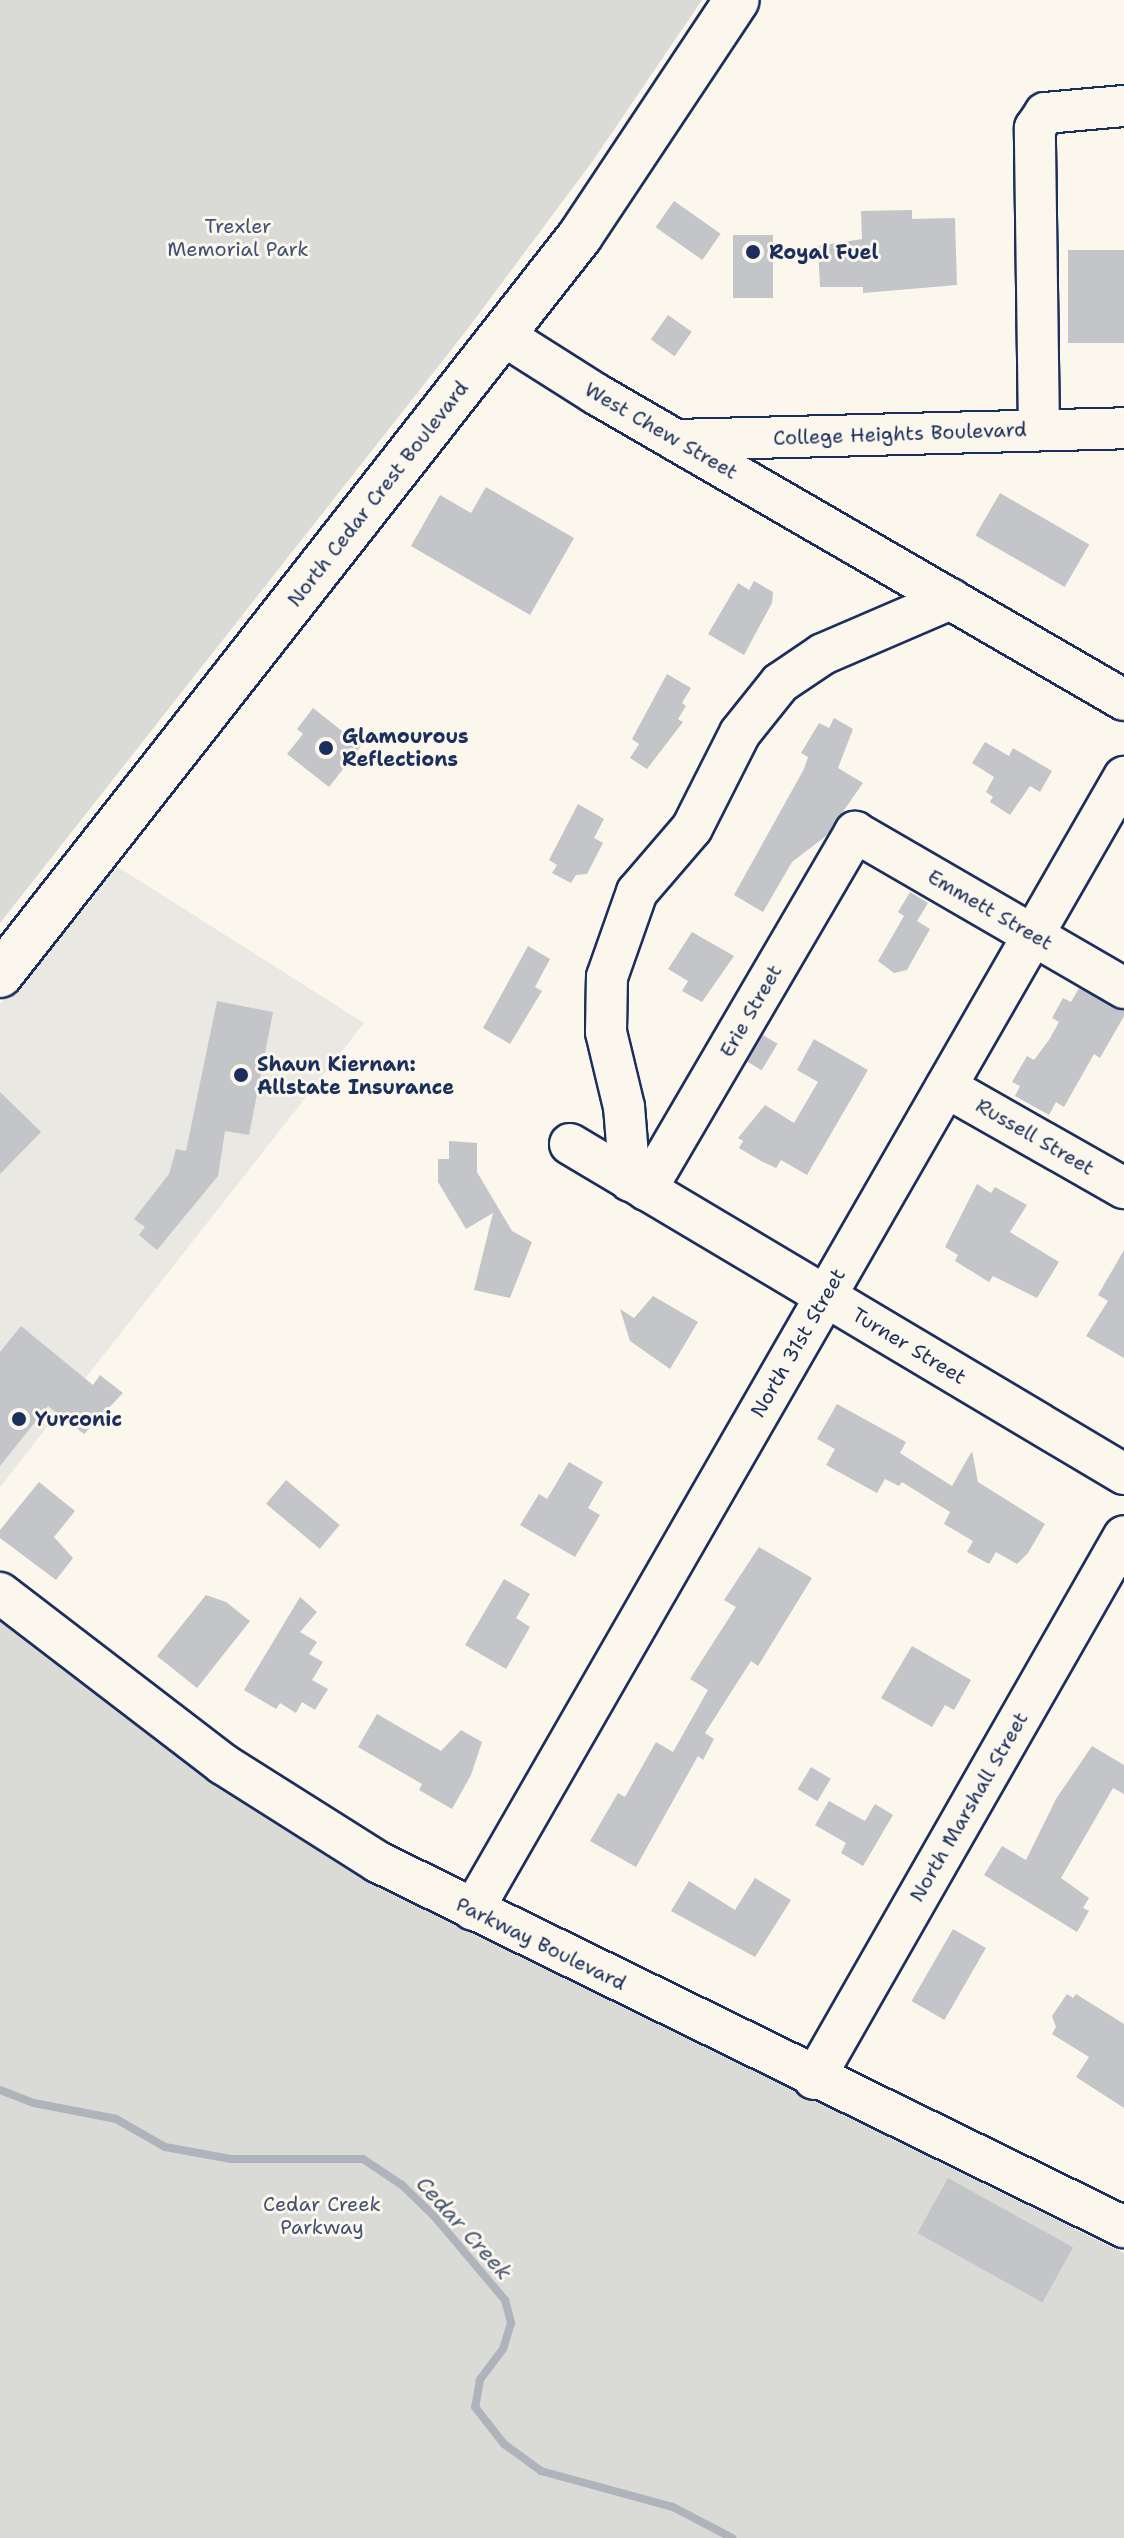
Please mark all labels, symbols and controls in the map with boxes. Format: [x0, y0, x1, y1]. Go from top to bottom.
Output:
park label: Trexler Memorial Park [167, 214, 309, 261]
place label: Royal Fuel [769, 240, 878, 264]
marker: Royal Fuel [744, 243, 762, 261]
street label: North Cedar Crest Boulevard [282, 376, 474, 612]
street label: West Chew Street [580, 377, 742, 485]
street label: College Heights Boulevard [773, 418, 1027, 450]
place label: Glamourous Reflections [342, 724, 469, 771]
marker: Glamourous Reflections [317, 739, 335, 757]
street label: Emmett Street [923, 865, 1057, 955]
street label: Erie Street [715, 960, 787, 1062]
place label: Shaun Kiernan: Allstate Insurance [257, 1052, 454, 1099]
marker: Shaun Kiernan: Allstate Insurance [232, 1066, 250, 1084]
street label: Russell Street [972, 1093, 1098, 1181]
street label: North 31st Street [746, 1264, 850, 1422]
street label: Turner Street [848, 1303, 970, 1389]
place label: Yurconic [35, 1407, 122, 1431]
marker: Yurconic [10, 1410, 28, 1428]
street label: North Marshall Street [905, 1708, 1033, 1906]
street label: Parkway Boulevard [452, 1892, 630, 1996]
water label: Cedar Creek [411, 2171, 517, 2285]
park label: Cedar Creek Parkway [263, 2193, 381, 2240]

